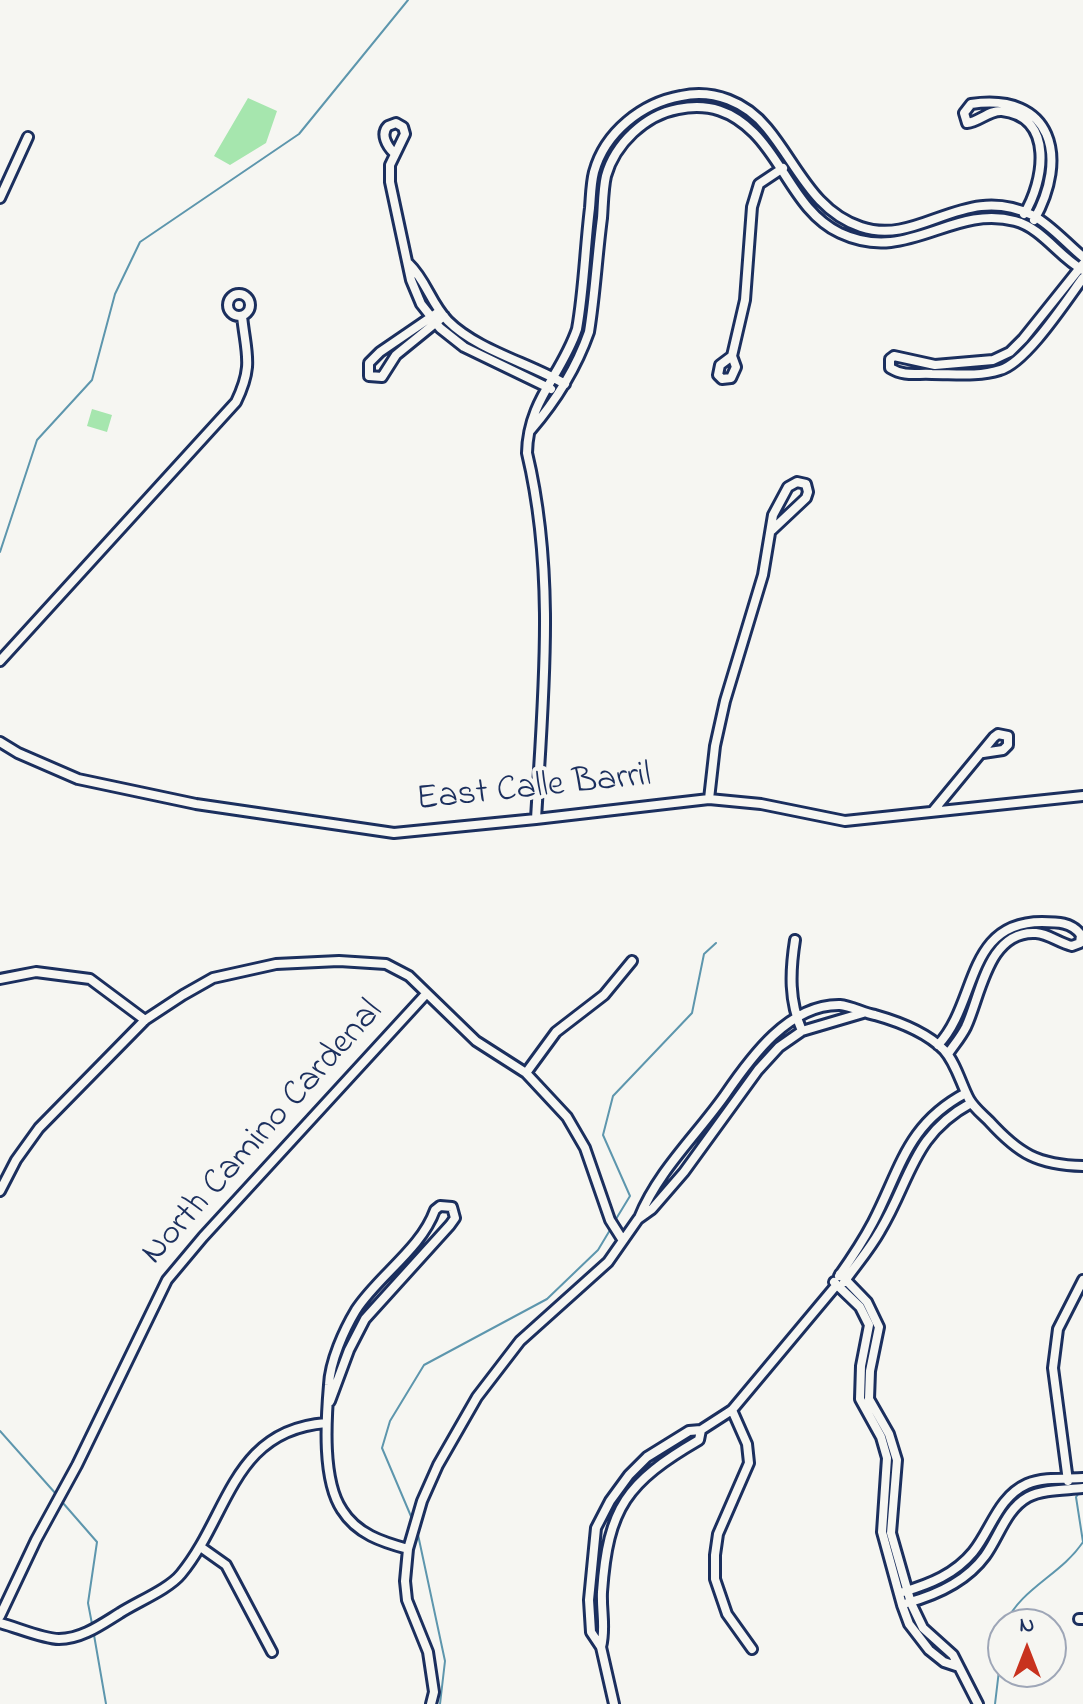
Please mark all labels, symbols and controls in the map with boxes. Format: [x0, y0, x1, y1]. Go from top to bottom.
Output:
street label: East Calle Barril [415, 756, 653, 824]
street label: North Camino Cardenal [134, 993, 394, 1275]
north arrow [987, 1608, 1067, 1688]
text: N [1020, 1610, 1034, 1642]

